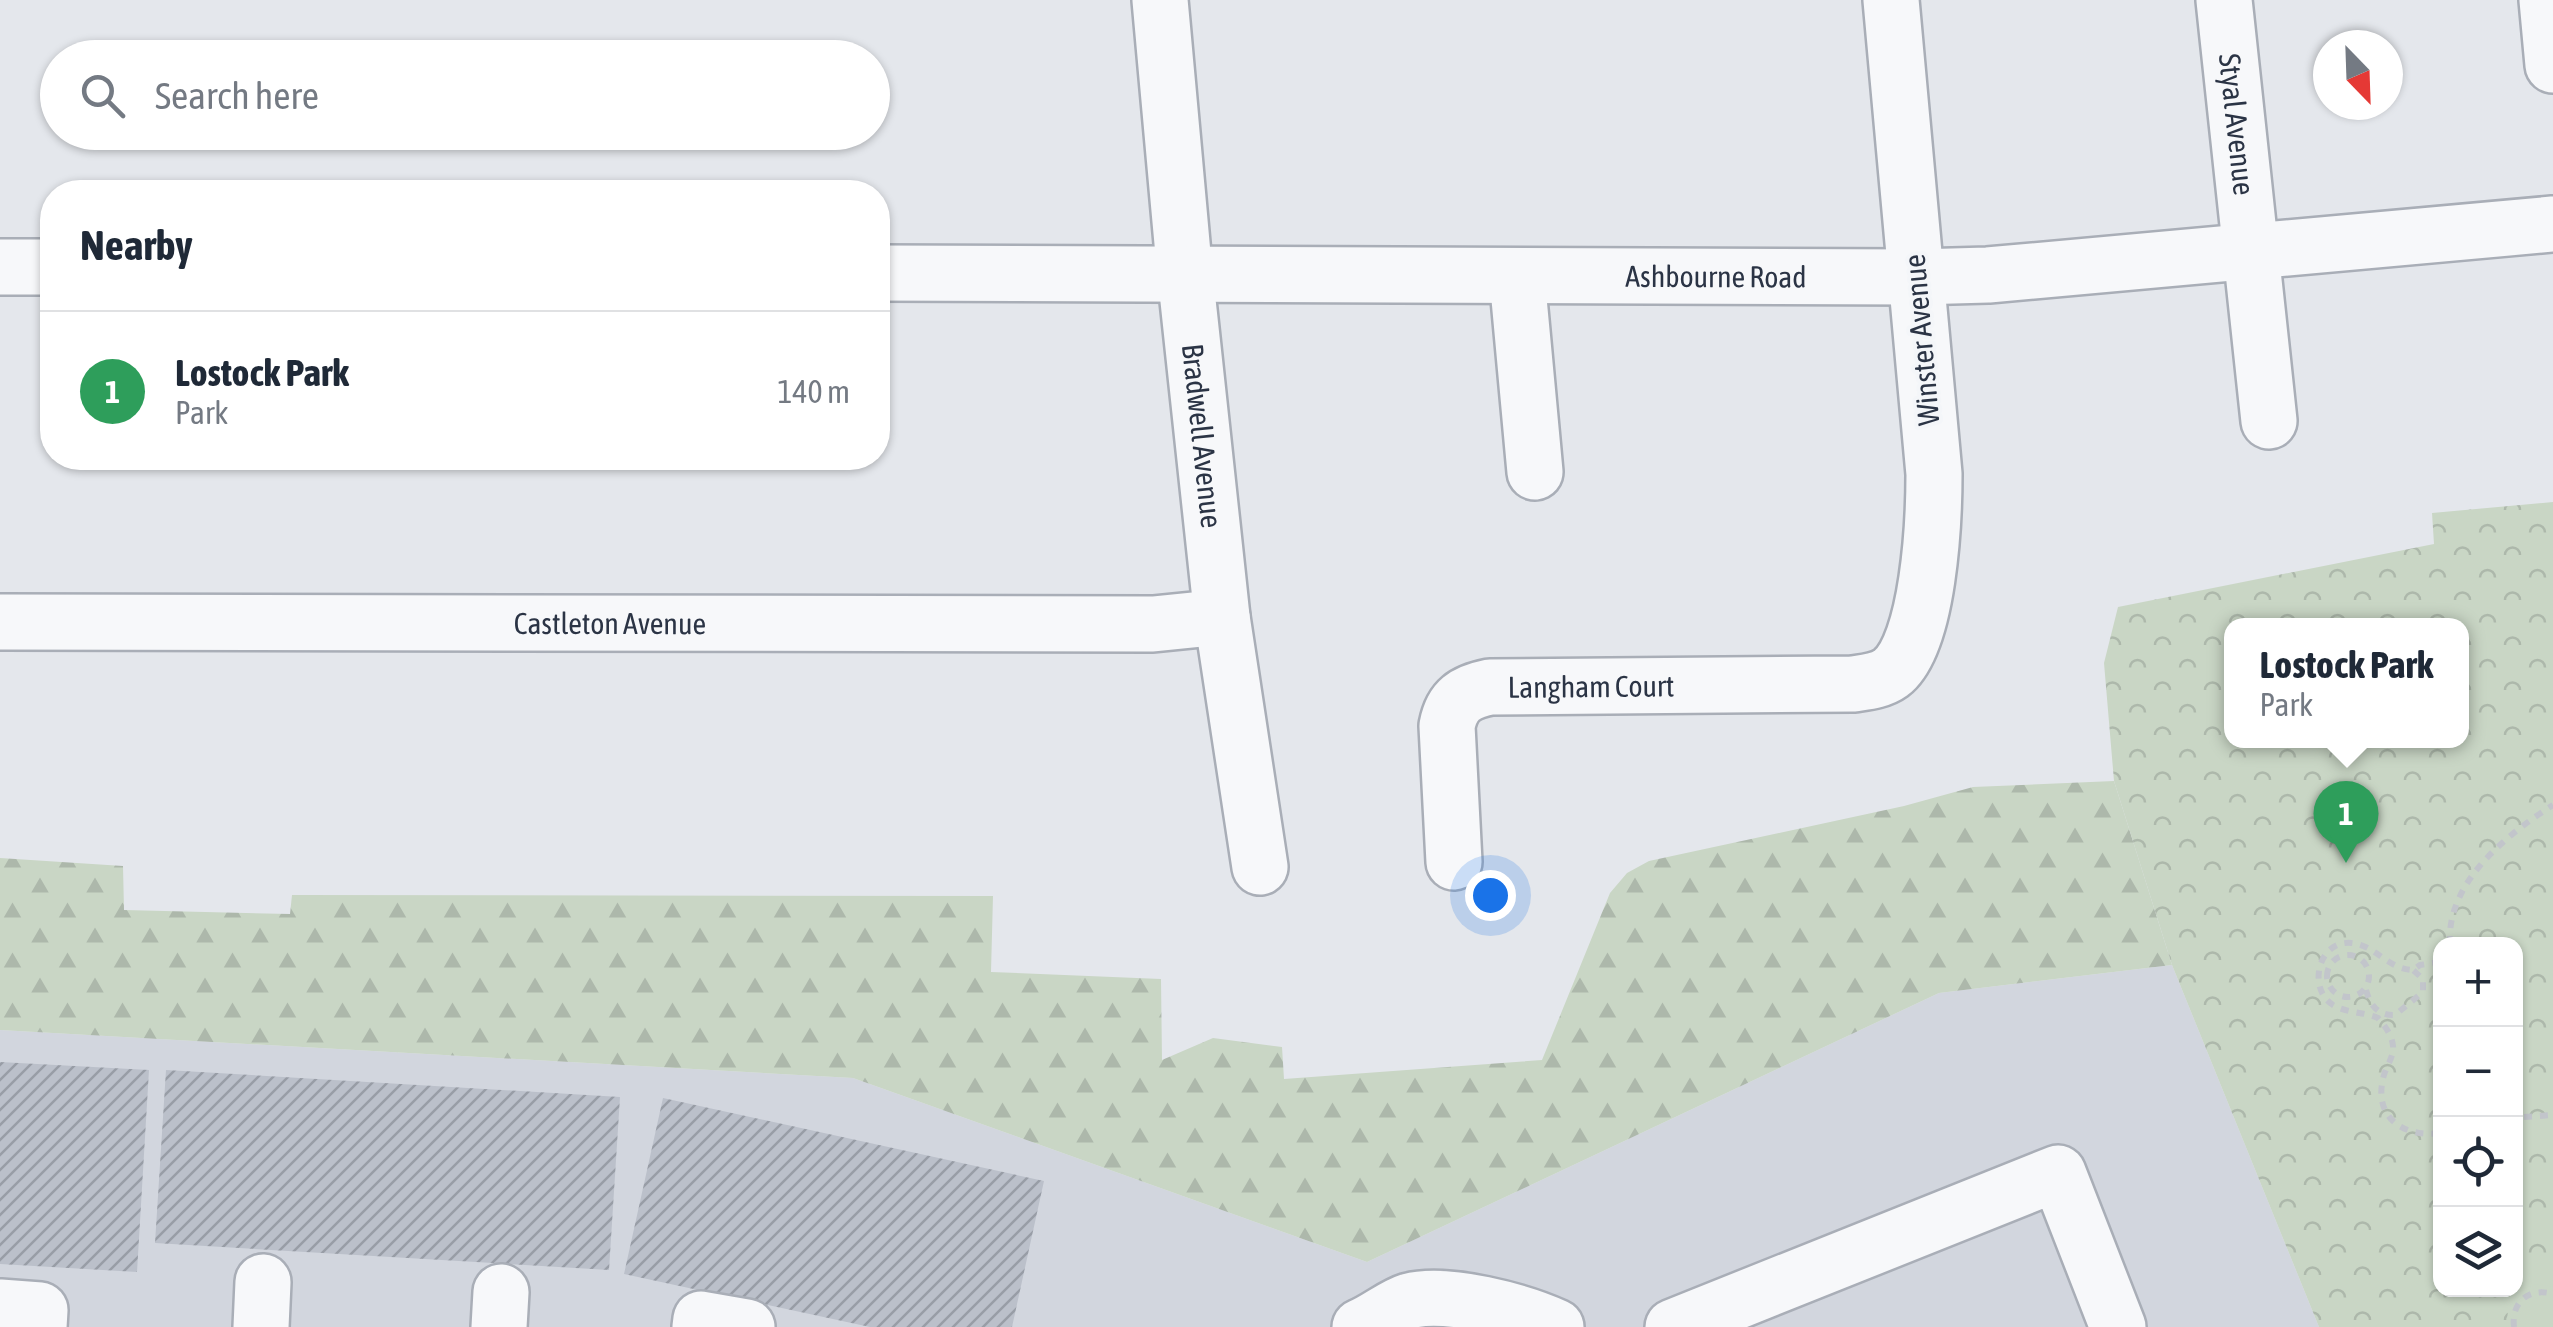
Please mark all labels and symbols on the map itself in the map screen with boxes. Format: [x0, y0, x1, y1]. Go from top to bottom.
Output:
north arrow [2313, 30, 2403, 120]
street label: Styal Avenue [2213, 52, 2262, 197]
street label: Winster Avenue [1897, 253, 1945, 427]
street label: Ashbourne Road [1625, 259, 1807, 294]
street label: Bradwell Avenue [1176, 342, 1229, 530]
street label: Castleton Avenue [514, 606, 706, 640]
street label: Langham Court [1507, 668, 1674, 704]
pin: 1 [2314, 780, 2378, 863]
your location [1465, 870, 1516, 921]

